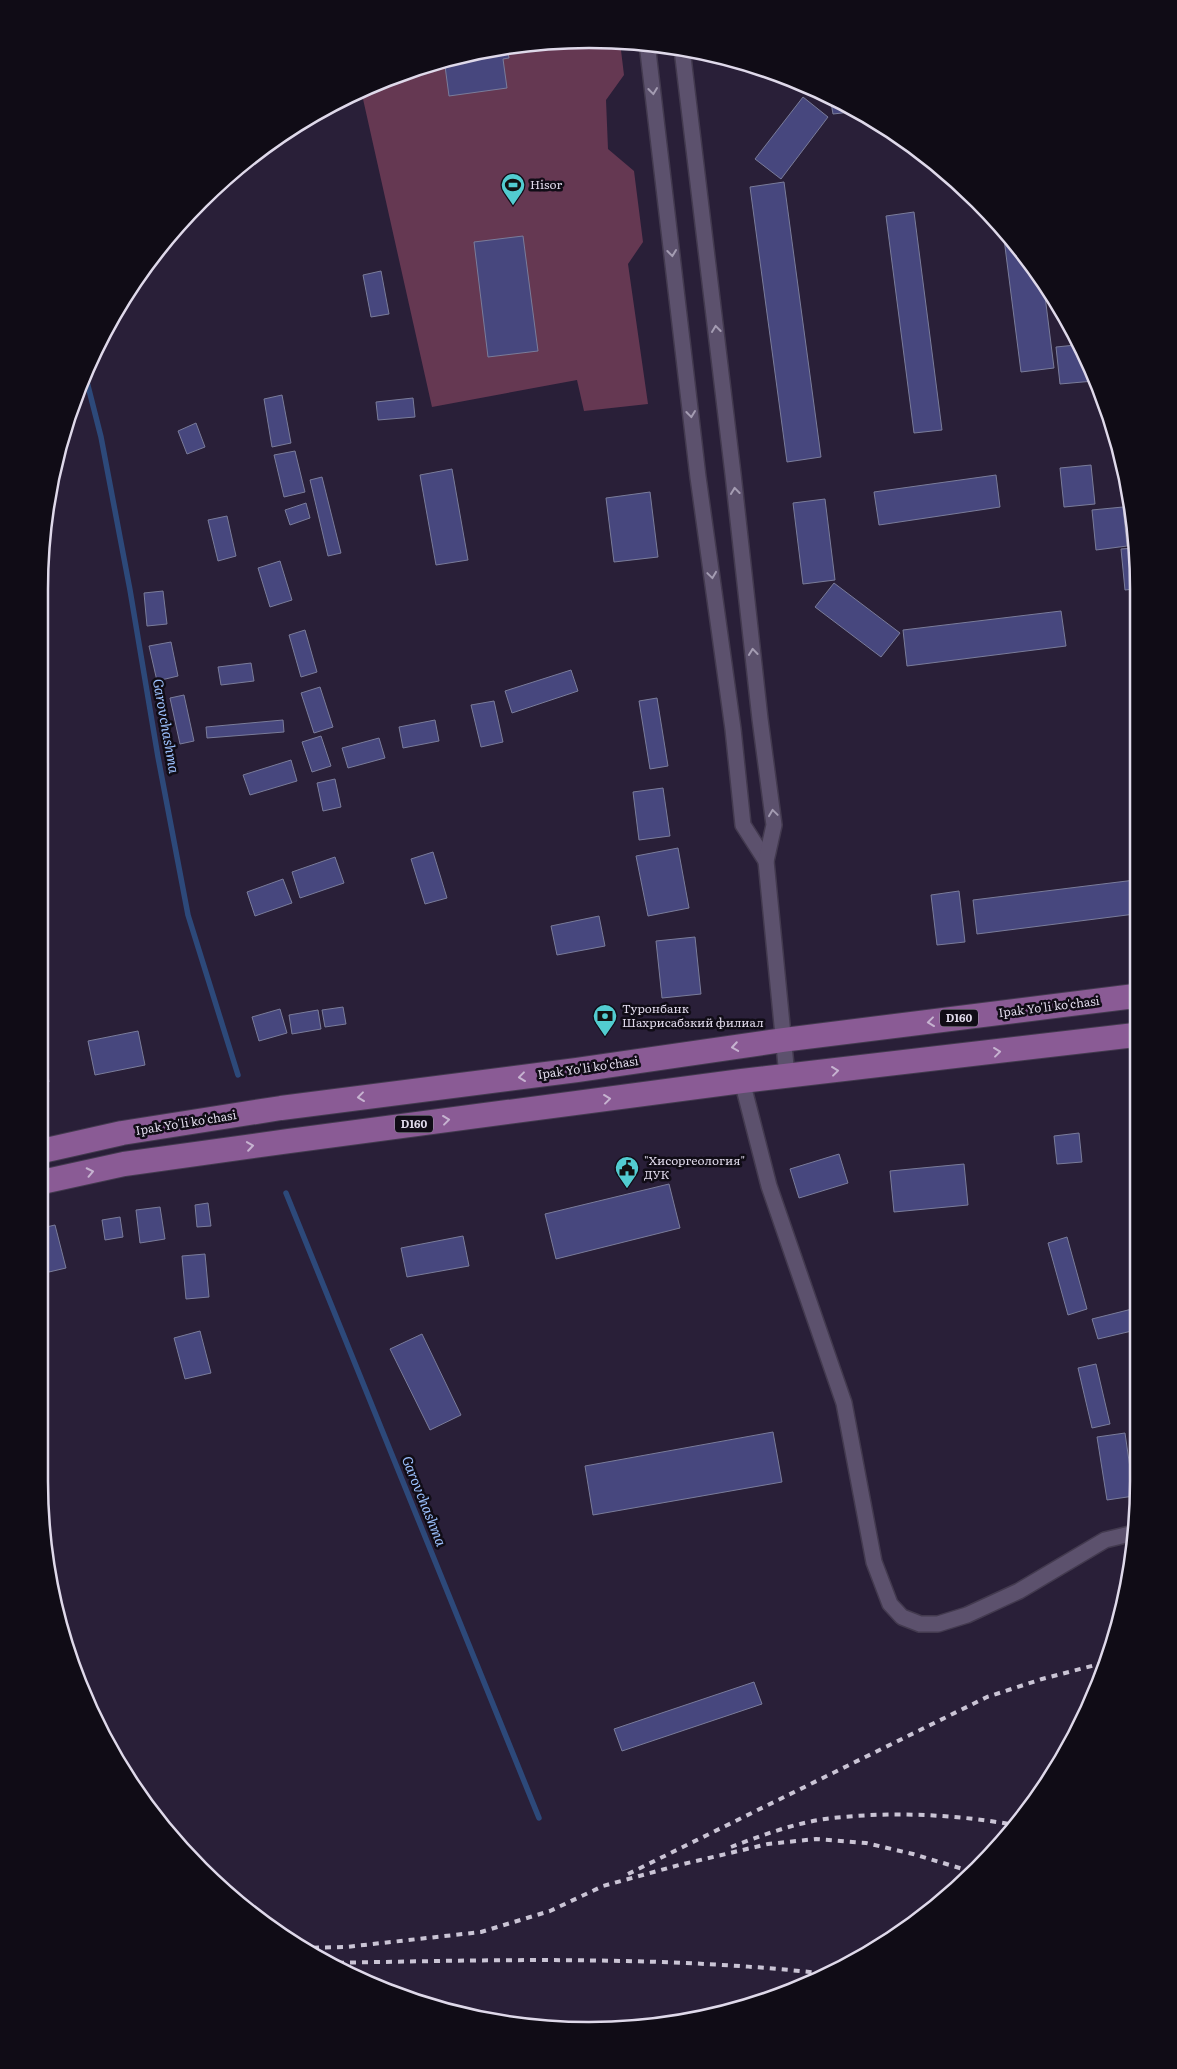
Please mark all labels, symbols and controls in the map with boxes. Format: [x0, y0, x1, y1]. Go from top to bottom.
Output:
one-way arrow [647, 88, 658, 96]
sports icon: Hisor [500, 172, 526, 206]
place label: Hisor [530, 175, 562, 193]
one-way arrow [666, 249, 677, 257]
one-way arrow [711, 325, 722, 333]
one-way arrow [685, 410, 696, 418]
one-way arrow [730, 486, 741, 494]
one-way arrow [706, 572, 717, 580]
one-way arrow [748, 648, 759, 656]
water label: Garovchashma [149, 677, 185, 775]
one-way arrow [768, 809, 779, 817]
street label: Ipak Yo'li ko'chasi [997, 991, 1100, 1021]
place label: Туронбанк Шахрисабзкий филиал [622, 999, 764, 1031]
bank icon: Туронбанк Шахрисабзкий филиал [592, 1003, 618, 1037]
road number: D160 [940, 1010, 978, 1026]
one-way arrow [926, 1016, 934, 1027]
one-way arrow [731, 1042, 740, 1052]
one-way arrow [993, 1047, 1001, 1058]
street label: Ipak Yo'li ko'chasi [536, 1051, 640, 1083]
one-way arrow [832, 1066, 840, 1077]
one-way arrow [518, 1071, 526, 1082]
one-way arrow [357, 1092, 365, 1102]
one-way arrow [603, 1094, 611, 1105]
street label: Ipak Yo'li ko'chasi [134, 1105, 238, 1139]
one-way arrow [442, 1115, 450, 1126]
road number: D160 [395, 1116, 433, 1132]
one-way arrow [246, 1142, 255, 1152]
place label: "Хисоргеология" ДУК [644, 1151, 745, 1183]
public building icon: "Хисоргеология" ДУК [614, 1155, 640, 1189]
one-way arrow [85, 1167, 94, 1178]
water label: Garovchashma [398, 1452, 452, 1549]

